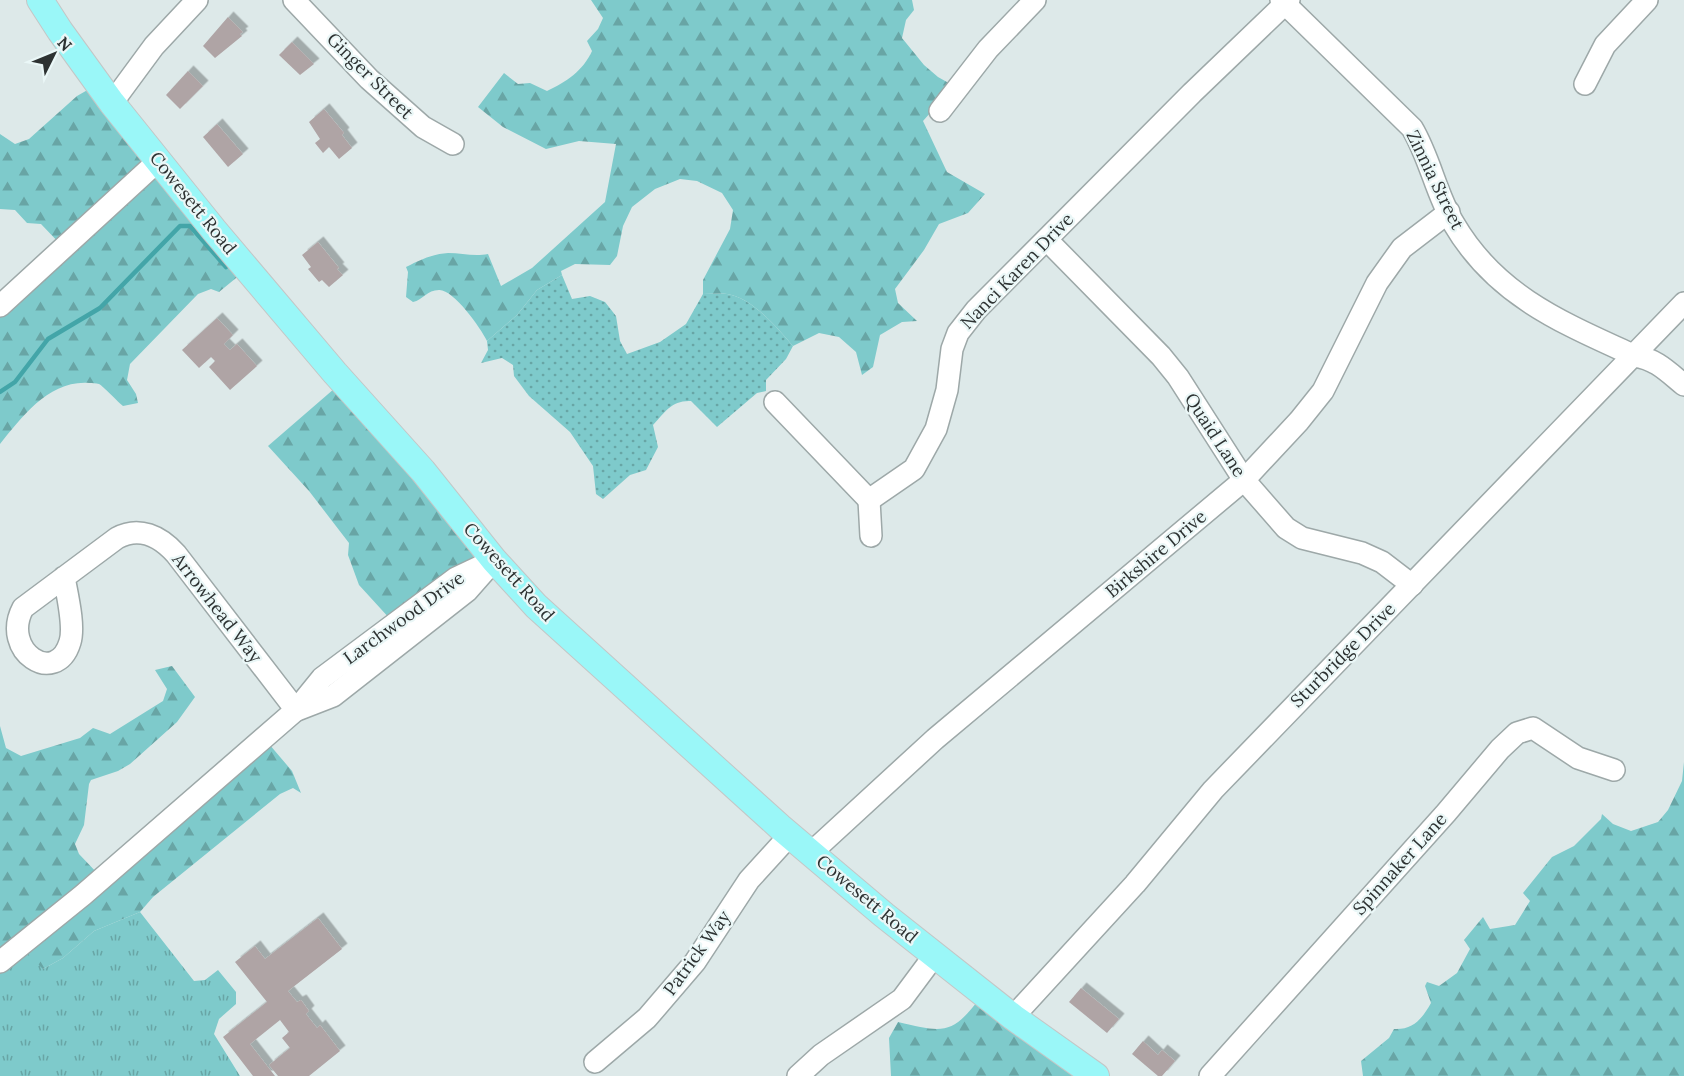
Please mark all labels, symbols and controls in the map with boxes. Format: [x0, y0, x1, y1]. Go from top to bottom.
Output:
north arrow [24, 24, 84, 84]
street label: Ginger Street [322, 28, 418, 124]
text: N [53, 32, 77, 55]
street label: Zinnia Street [1401, 126, 1469, 233]
street label: Cowesett Road [145, 147, 242, 259]
street label: Nanci Karen Drive [955, 208, 1078, 334]
street label: Quaid Lane [1180, 388, 1251, 481]
street label: Birkshire Drive [1100, 505, 1211, 603]
street label: Cowesett Road [459, 517, 560, 626]
street label: Arrowhead Way [167, 548, 268, 667]
street label: Larchwood Drive [339, 566, 469, 669]
street label: Sturbridge Drive [1285, 597, 1400, 712]
street label: Spinnaker Lane [1348, 808, 1452, 920]
street label: Cowesett Road [812, 849, 923, 948]
street label: Patrick Way [658, 905, 735, 1000]

